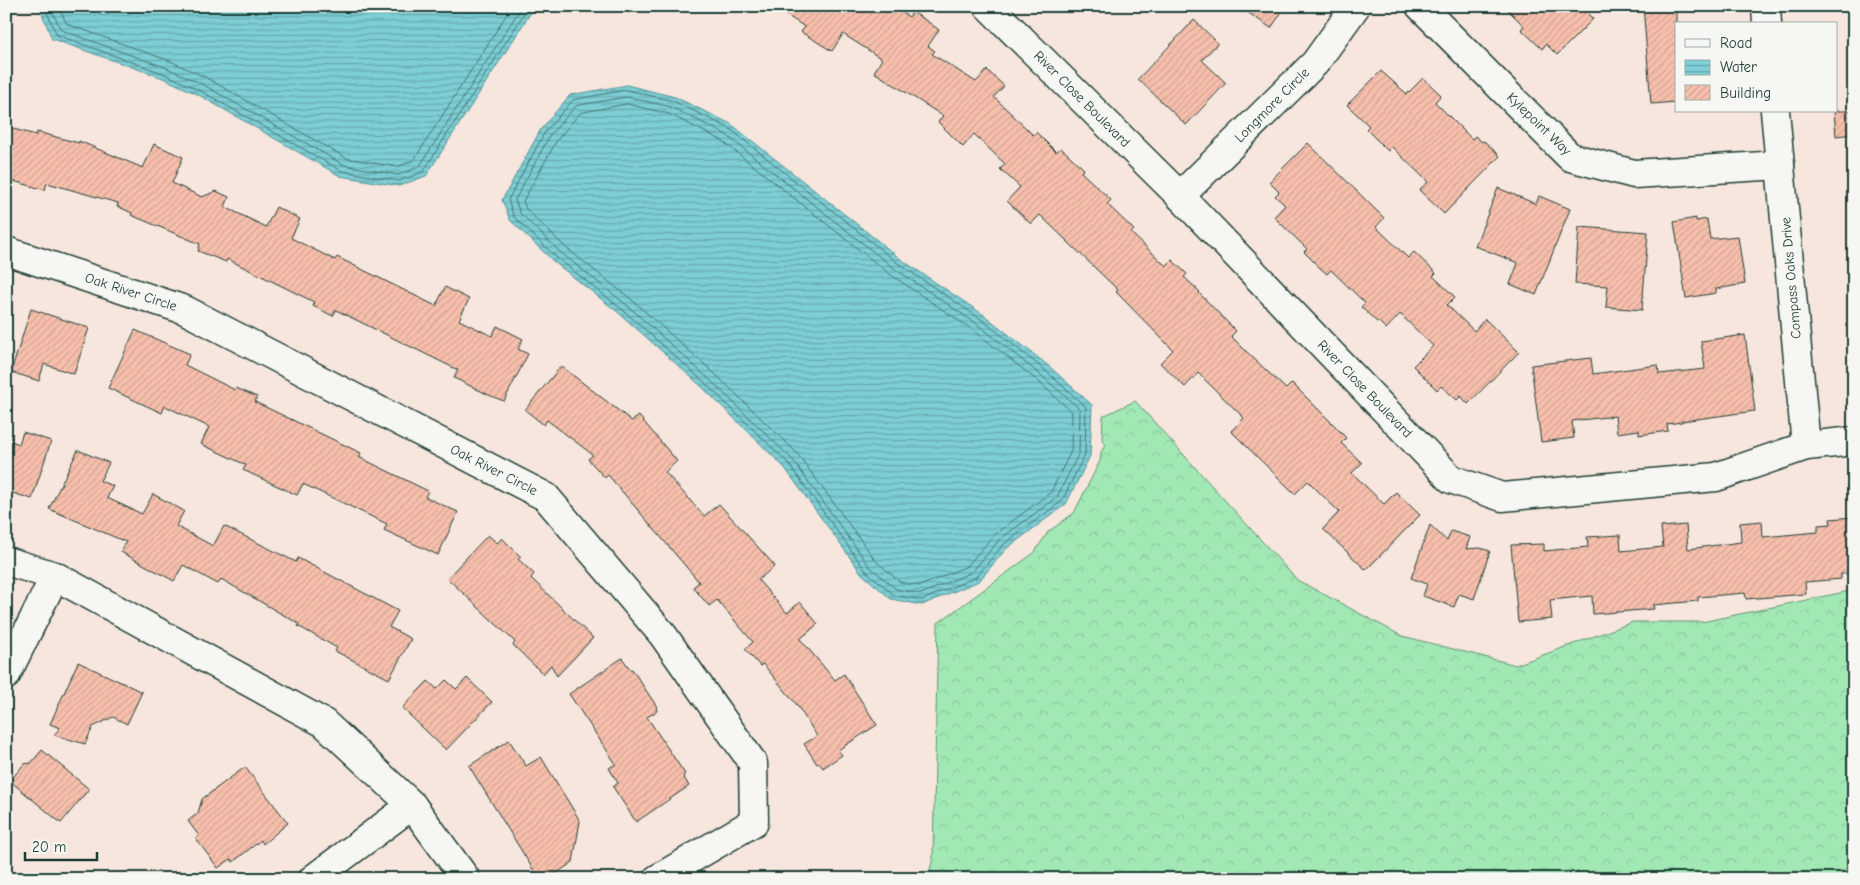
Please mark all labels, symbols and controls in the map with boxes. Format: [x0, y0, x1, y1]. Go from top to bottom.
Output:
legend [1675, 22, 1838, 112]
text: Road [1720, 34, 1752, 52]
street label: River Close Boulevard [1030, 47, 1134, 151]
text: Water [1720, 58, 1757, 76]
street label: Longmore Circle [1231, 64, 1313, 146]
text: Building [1720, 84, 1771, 102]
street label: Kylepoint Way [1503, 89, 1575, 160]
street label: Compass Oaks Drive [1777, 216, 1805, 340]
street label: Oak River Circle [83, 269, 179, 315]
street label: River Close Boulevard [1314, 337, 1416, 441]
street label: Oak River Circle [447, 441, 541, 499]
scale bar [25, 830, 98, 862]
text: 20 m [32, 838, 66, 856]

